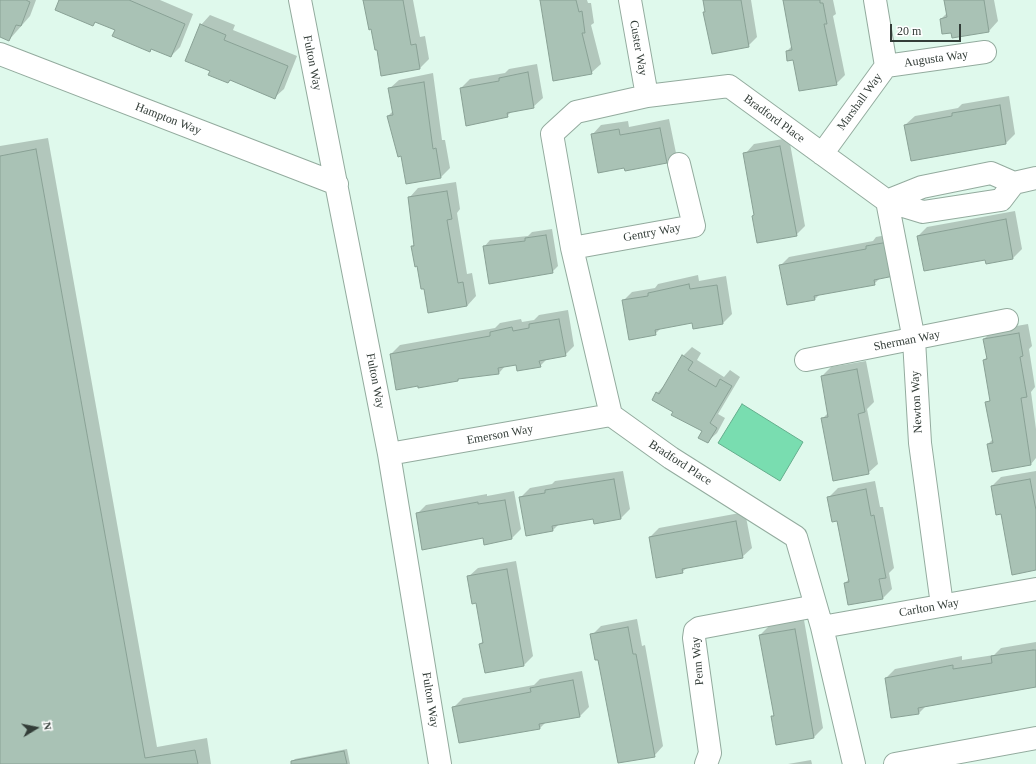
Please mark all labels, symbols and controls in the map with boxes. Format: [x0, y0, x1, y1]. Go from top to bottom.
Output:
scale bar [892, 16, 963, 42]
street label: Custer Way [626, 19, 650, 77]
text: 20 m [897, 24, 921, 38]
street label: Fulton Way [300, 34, 324, 92]
street label: Augusta Way [903, 47, 969, 71]
street label: Marshall Way [834, 71, 886, 133]
street label: Bradford Place [741, 92, 807, 146]
street label: Hampton Way [133, 100, 203, 138]
street label: Gentry Way [622, 221, 682, 245]
street label: Sherman Way [873, 328, 941, 354]
street label: Fulton Way [363, 352, 387, 410]
street label: Newton Way [908, 370, 926, 434]
street label: Emerson Way [466, 422, 534, 448]
street label: Bradford Place [646, 437, 714, 489]
street label: Carlton Way [898, 596, 960, 620]
street label: Penn Way [689, 636, 707, 686]
street label: Fulton Way [419, 671, 441, 729]
north arrow [16, 708, 56, 748]
text: N [41, 721, 54, 731]

